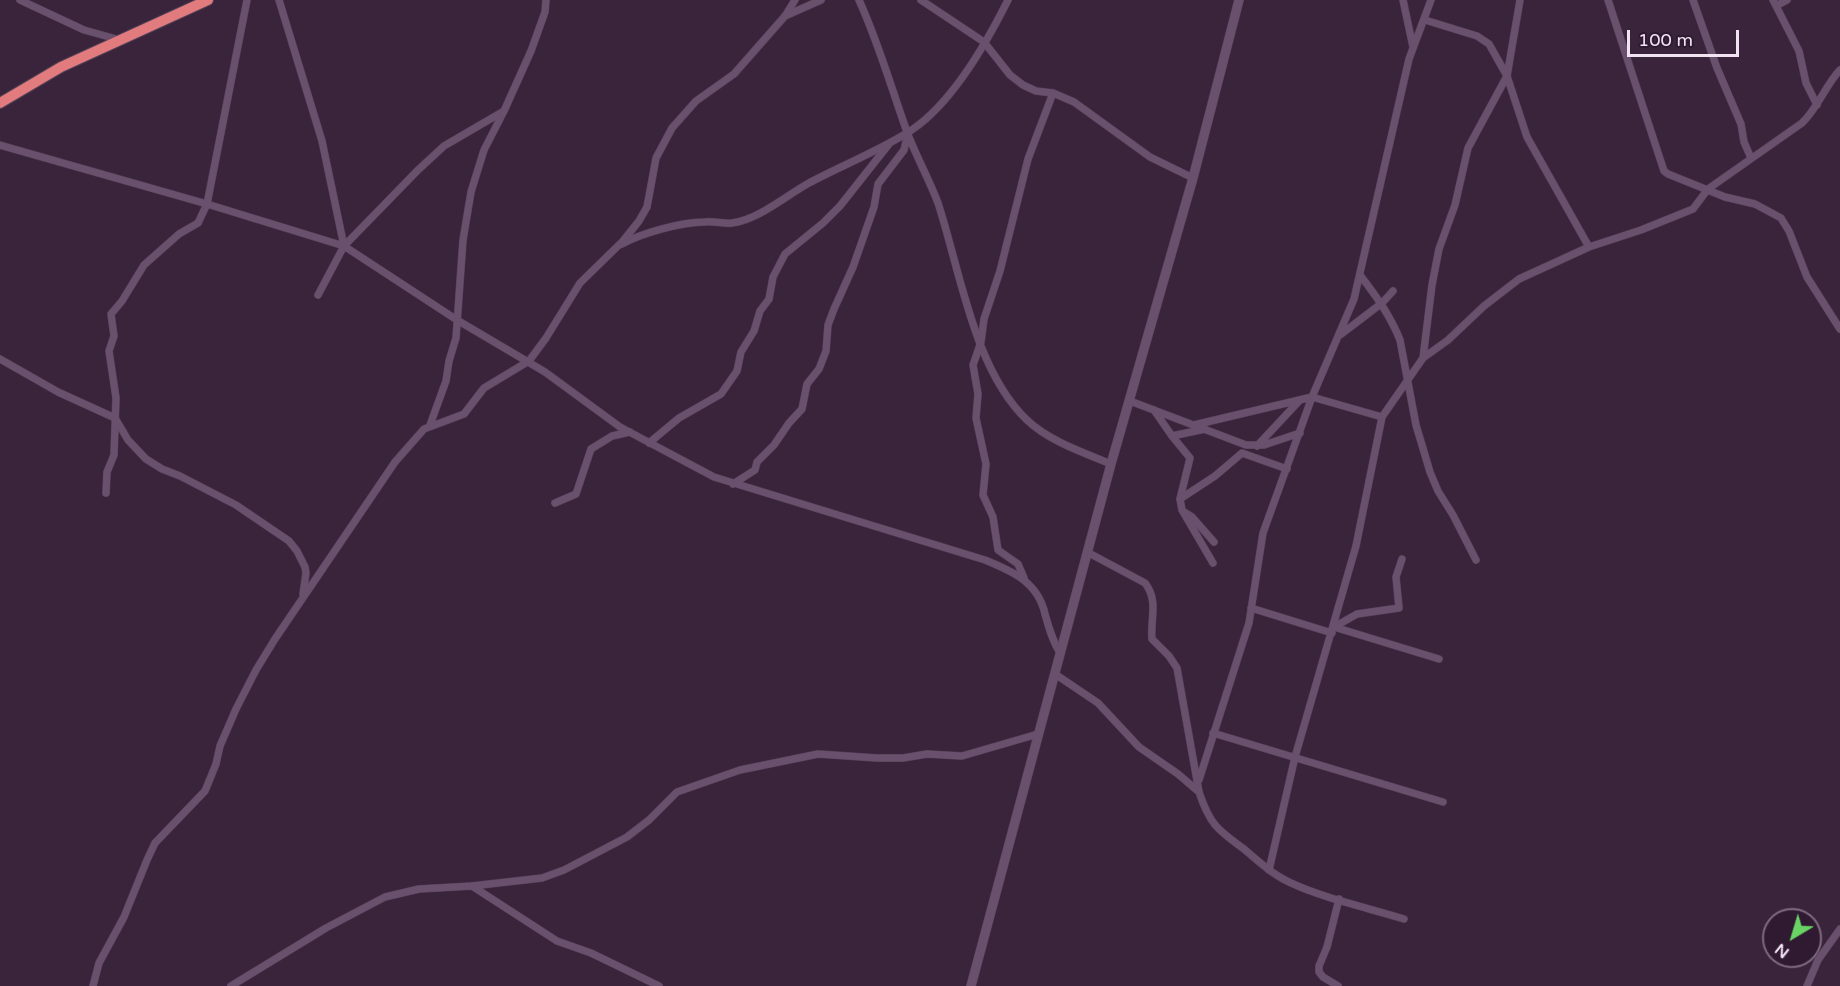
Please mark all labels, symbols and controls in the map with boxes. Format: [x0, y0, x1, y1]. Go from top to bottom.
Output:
scale bar [1630, 18, 1742, 56]
text: 100 m [1638, 29, 1693, 51]
north arrow [1762, 908, 1822, 968]
text: N [1771, 939, 1793, 962]

